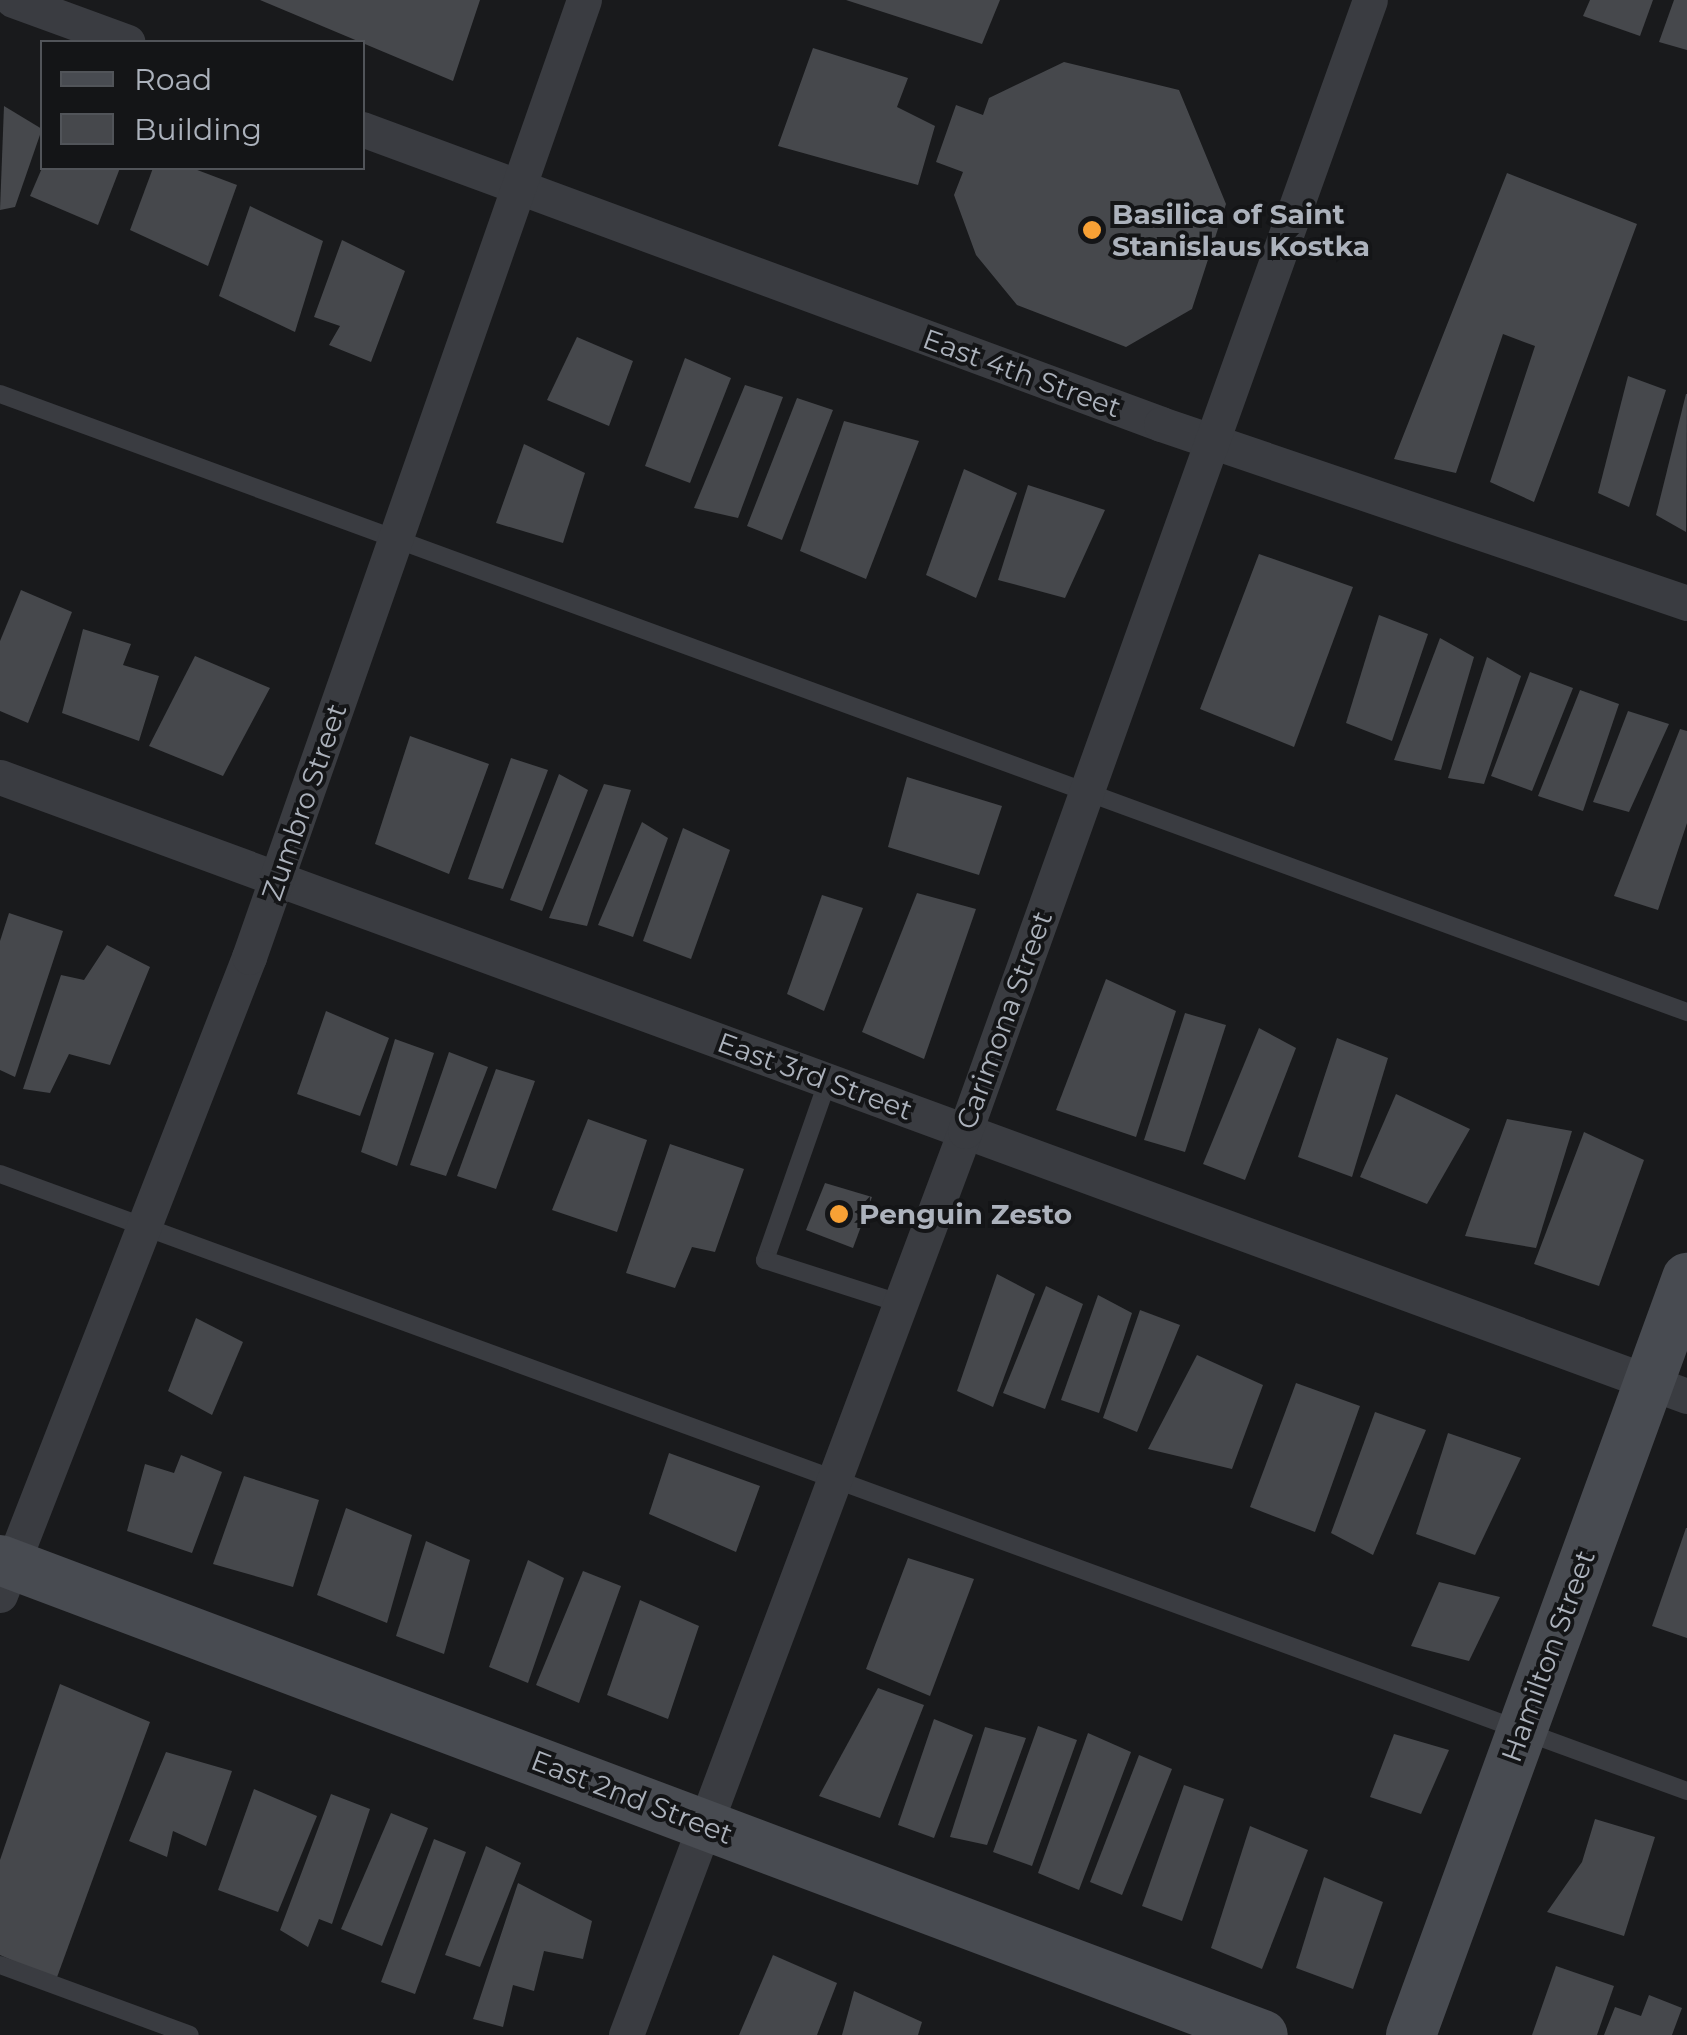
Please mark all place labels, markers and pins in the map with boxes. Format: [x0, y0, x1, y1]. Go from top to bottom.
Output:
place label: Basilica of Saint Stanislaus Kostka [1112, 197, 1370, 263]
marker: Basilica of Saint Stanislaus Kostka [1081, 219, 1103, 241]
place label: Penguin Zesto [859, 1197, 1072, 1231]
marker: Penguin Zesto [828, 1203, 850, 1225]

